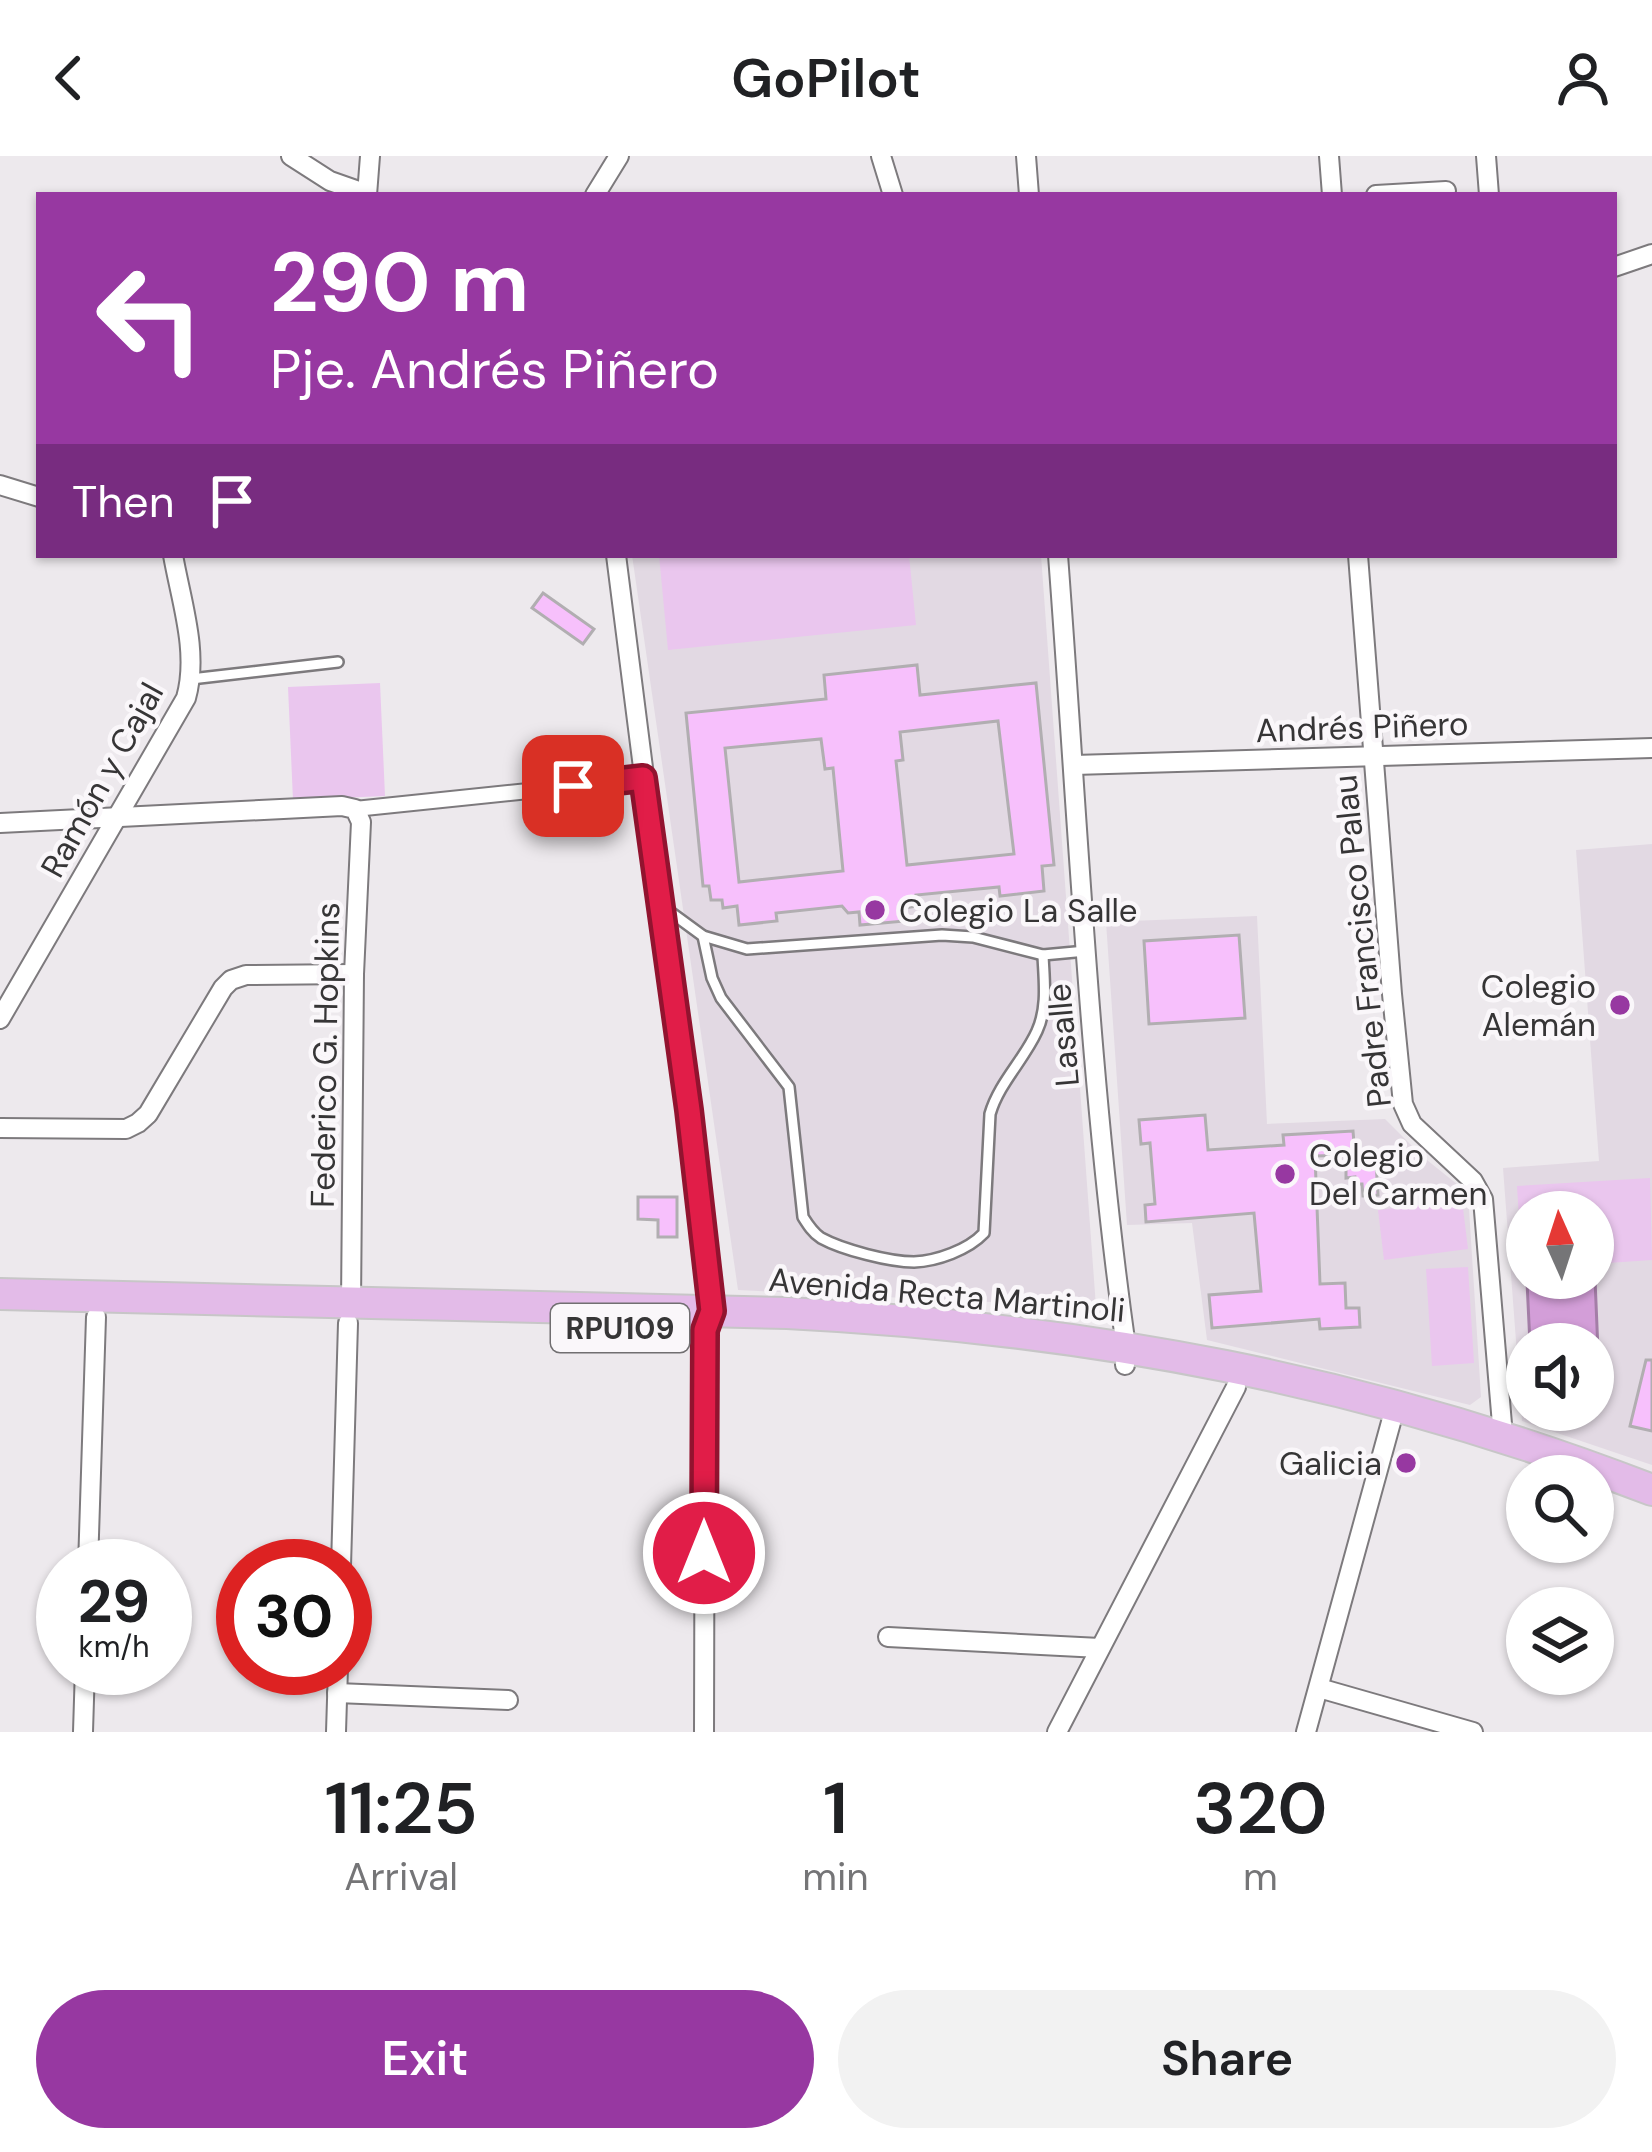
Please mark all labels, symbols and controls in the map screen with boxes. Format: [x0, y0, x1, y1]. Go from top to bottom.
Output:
text: GoPilot [731, 43, 921, 114]
icon: back [36, 45, 102, 111]
icon: person [1550, 45, 1616, 111]
text: 290 m [270, 228, 529, 337]
icon: left [72, 240, 228, 396]
text: Pje. Andrés Piñero [270, 334, 719, 405]
icon: arrive [199, 468, 265, 534]
text: Then [72, 472, 175, 531]
street label: Ramón y Cajal [31, 675, 173, 885]
street label: Andrés Piñero [1255, 702, 1469, 752]
pin [522, 735, 624, 837]
icon: arrive [540, 753, 606, 819]
street label: Padre Francisco Palau [1323, 773, 1401, 1109]
place label: Colegio La Salle [899, 889, 1138, 932]
marker: Colegio La Salle [862, 897, 888, 923]
street label: Federico G. Hopkins [301, 902, 349, 1208]
place label: Colegio Alemán [1481, 965, 1596, 1046]
street label: Lasalle [1037, 982, 1089, 1088]
marker: Colegio Alemán [1607, 992, 1633, 1018]
place label: Colegio Del Carmen [1309, 1134, 1488, 1215]
marker: Colegio Del Carmen [1272, 1161, 1298, 1187]
north arrow [1506, 1191, 1614, 1299]
map controls [1506, 1191, 1614, 1695]
street label: Avenida Recta Martinoli [767, 1258, 1127, 1332]
road number: RPU109 [551, 1304, 689, 1352]
button: sound [1506, 1323, 1614, 1431]
place label: Galicia [1279, 1442, 1382, 1485]
marker: Galicia [1393, 1450, 1419, 1476]
button: search [1506, 1455, 1614, 1563]
position arrow [641, 1490, 767, 1616]
speed limit sign: 30 [216, 1539, 372, 1695]
text: 29 [78, 1562, 150, 1641]
button: layers [1506, 1587, 1614, 1695]
text: km/h [79, 1627, 149, 1666]
text: 11:25 [324, 1762, 478, 1855]
text: 1 [823, 1762, 848, 1855]
text: 320 [1193, 1762, 1328, 1855]
text: Arrival [344, 1851, 458, 1902]
text: min [802, 1851, 869, 1902]
text: m [1243, 1851, 1278, 1902]
button: Exit [36, 1990, 814, 2128]
button: Share [838, 1990, 1616, 2128]

